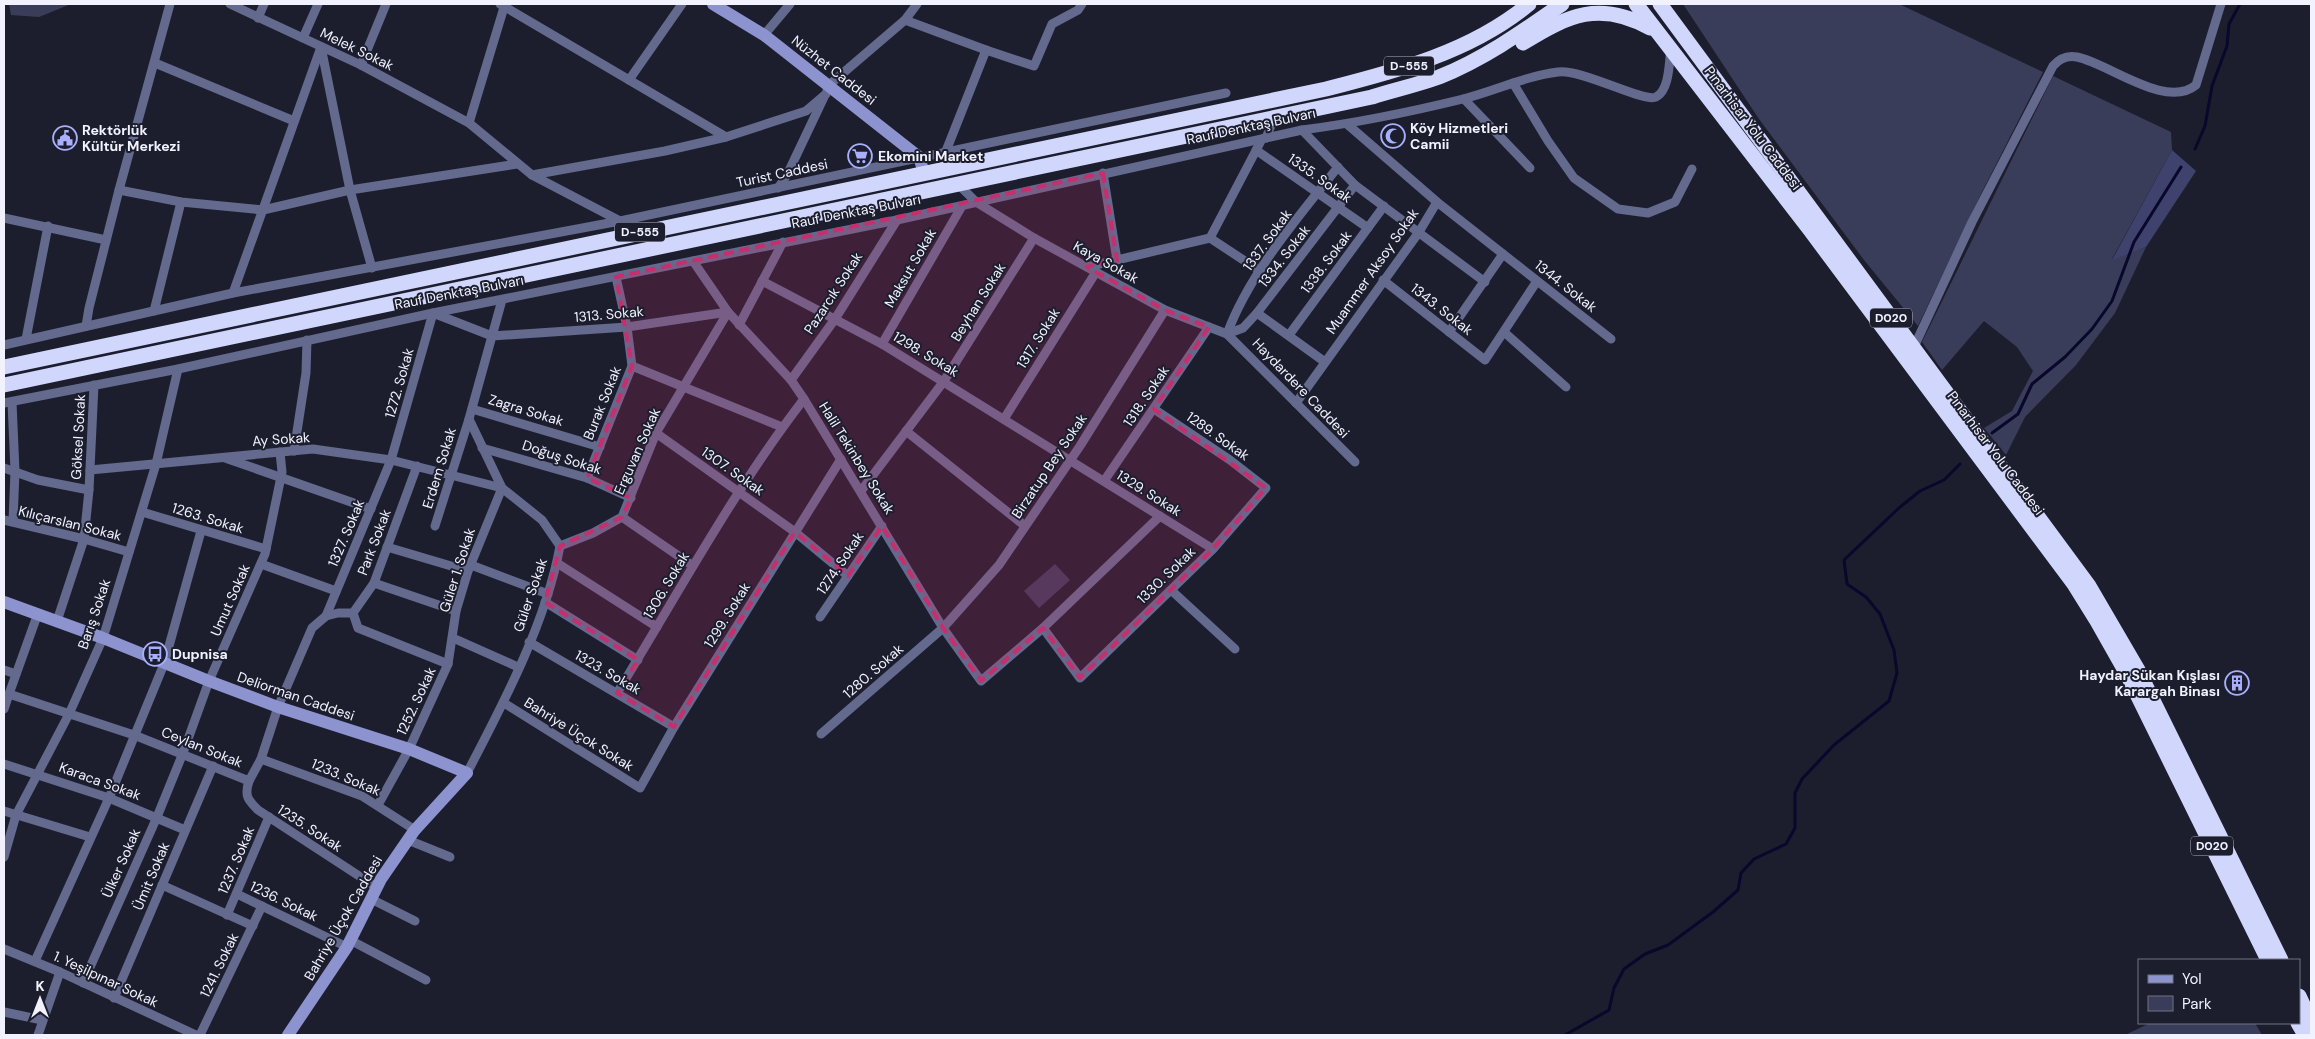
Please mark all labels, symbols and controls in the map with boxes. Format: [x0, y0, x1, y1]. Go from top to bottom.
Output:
street label: Melek Sokak [317, 23, 397, 75]
street label: Nüzhet Caddesi [788, 31, 880, 109]
road number: D-555 [1384, 56, 1434, 76]
street label: Pınarhisar Yolu Caddesi [1700, 62, 1806, 194]
street label: Rauf Denktaş Bulvarı [1185, 104, 1317, 148]
place label: Köy Hizmetleri Camii [1410, 119, 1508, 153]
place label: Rektörlük Kültür Merkezi [82, 121, 180, 155]
mosque icon: Köy Hizmetleri Camii [1380, 123, 1406, 149]
public building icon: Rektörlük Kültür Merkezi [52, 125, 78, 151]
supermarket icon: Ekomini Market [847, 143, 873, 169]
place label: Ekomini Market [878, 147, 983, 165]
street label: 1335. Sokak [1285, 149, 1355, 207]
street label: Turist Caddesi [735, 155, 829, 191]
street label: Rauf Denktaş Bulvarı [790, 190, 922, 232]
street label: Muammer Aksoy Sokak [1322, 205, 1422, 337]
street label: 1337. Sokak [1239, 206, 1295, 274]
street label: 1334. Sokak [1254, 221, 1314, 291]
road number: D-555 [615, 222, 665, 242]
street label: Maksut Sokak [880, 225, 940, 311]
street label: 1338. Sokak [1297, 227, 1355, 297]
street label: Kaya Sokak [1070, 237, 1142, 287]
street label: Pazarcık Sokak [800, 249, 866, 337]
street label: 1344. Sokak [1531, 256, 1601, 316]
street label: Beyhan Sokak [947, 259, 1009, 345]
street label: Rauf Denktaş Bulvarı [393, 271, 525, 313]
street label: 1343. Sokak [1407, 279, 1477, 339]
street label: 1313. Sokak [574, 302, 644, 326]
street label: 1317. Sokak [1012, 304, 1064, 372]
road number: D020 [1870, 308, 1912, 328]
street label: 1298. Sokak [890, 327, 962, 381]
street label: Haydardere Caddesi [1249, 334, 1353, 442]
street label: 1272. Sokak [380, 346, 418, 420]
street label: 1318. Sokak [1119, 362, 1173, 430]
street label: Burak Sokak [579, 363, 625, 443]
street label: Pınarhisar Yolu Caddesi [1943, 387, 2049, 519]
street label: Zagra Sokak [486, 390, 566, 430]
street label: Göksel Sokak [67, 394, 89, 480]
street label: Halil Tekinbey Sokak [815, 398, 899, 518]
street label: Erguvan Sokak [610, 405, 664, 497]
street label: 1289. Sokak [1183, 408, 1253, 464]
street label: Birzatup Bey Sokak [1007, 410, 1091, 522]
street label: Erdem Sokak [418, 425, 460, 511]
street label: Ay Sokak [251, 428, 311, 450]
street label: Doğuş Sokak [520, 436, 604, 478]
street label: 1307. Sokak [698, 443, 768, 499]
street label: 1329. Sokak [1113, 466, 1185, 520]
street label: 1327. Sokak [324, 496, 368, 570]
street label: 1263. Sokak [170, 499, 246, 537]
street label: Kılıçarslan Sokak [16, 501, 124, 545]
street label: Park Sokak [353, 506, 395, 578]
street label: Güler 1. Sokak [435, 526, 479, 614]
street label: 1274. Sokak [812, 528, 868, 598]
street label: 1330. Sokak [1133, 543, 1199, 607]
street label: 1306. Sokak [639, 548, 693, 622]
street label: Güler Sokak [509, 556, 551, 634]
street label: Umut Sokak [206, 561, 254, 639]
street label: Barış Sokak [74, 576, 114, 652]
street label: 1299. Sokak [700, 579, 754, 651]
street label: 1280. Sokak [839, 640, 907, 702]
bus stop icon: Dupnisa [142, 641, 168, 667]
place label: Dupnisa [172, 645, 228, 663]
street label: 1323. Sokak [572, 646, 644, 698]
street label: 1252. Sokak [392, 664, 440, 738]
place label: Haydar Sükan Kışlası Karargah Binası [2079, 666, 2220, 700]
street label: Deliorman Caddesi [235, 667, 357, 725]
building icon: Haydar Sükan Kışlası Karargah Binası [2224, 670, 2250, 696]
street label: Bahriye Üçok Sokak [521, 693, 637, 775]
street label: Ceylan Sokak [159, 723, 245, 771]
street label: 1233. Sokak [309, 754, 383, 800]
street label: Karaca Sokak [57, 758, 143, 804]
street label: 1235. Sokak [274, 800, 346, 856]
street label: 1237. Sokak [214, 823, 258, 897]
street label: Ülker Sokak [98, 826, 144, 900]
road number: D020 [2191, 836, 2233, 856]
street label: Ümit Sokak [129, 839, 173, 913]
street label: Bahriye Üçok Caddesi [300, 852, 386, 984]
street label: 1236. Sokak [247, 877, 321, 925]
street label: 1241. Sokak [196, 930, 242, 1000]
street label: 1. Yeşilpınar Sokak [51, 947, 161, 1011]
legend [2138, 959, 2300, 1024]
text: Yol [2182, 969, 2202, 989]
north arrow [15, 974, 65, 1024]
text: K [35, 977, 45, 995]
text: Park [2182, 994, 2212, 1014]

